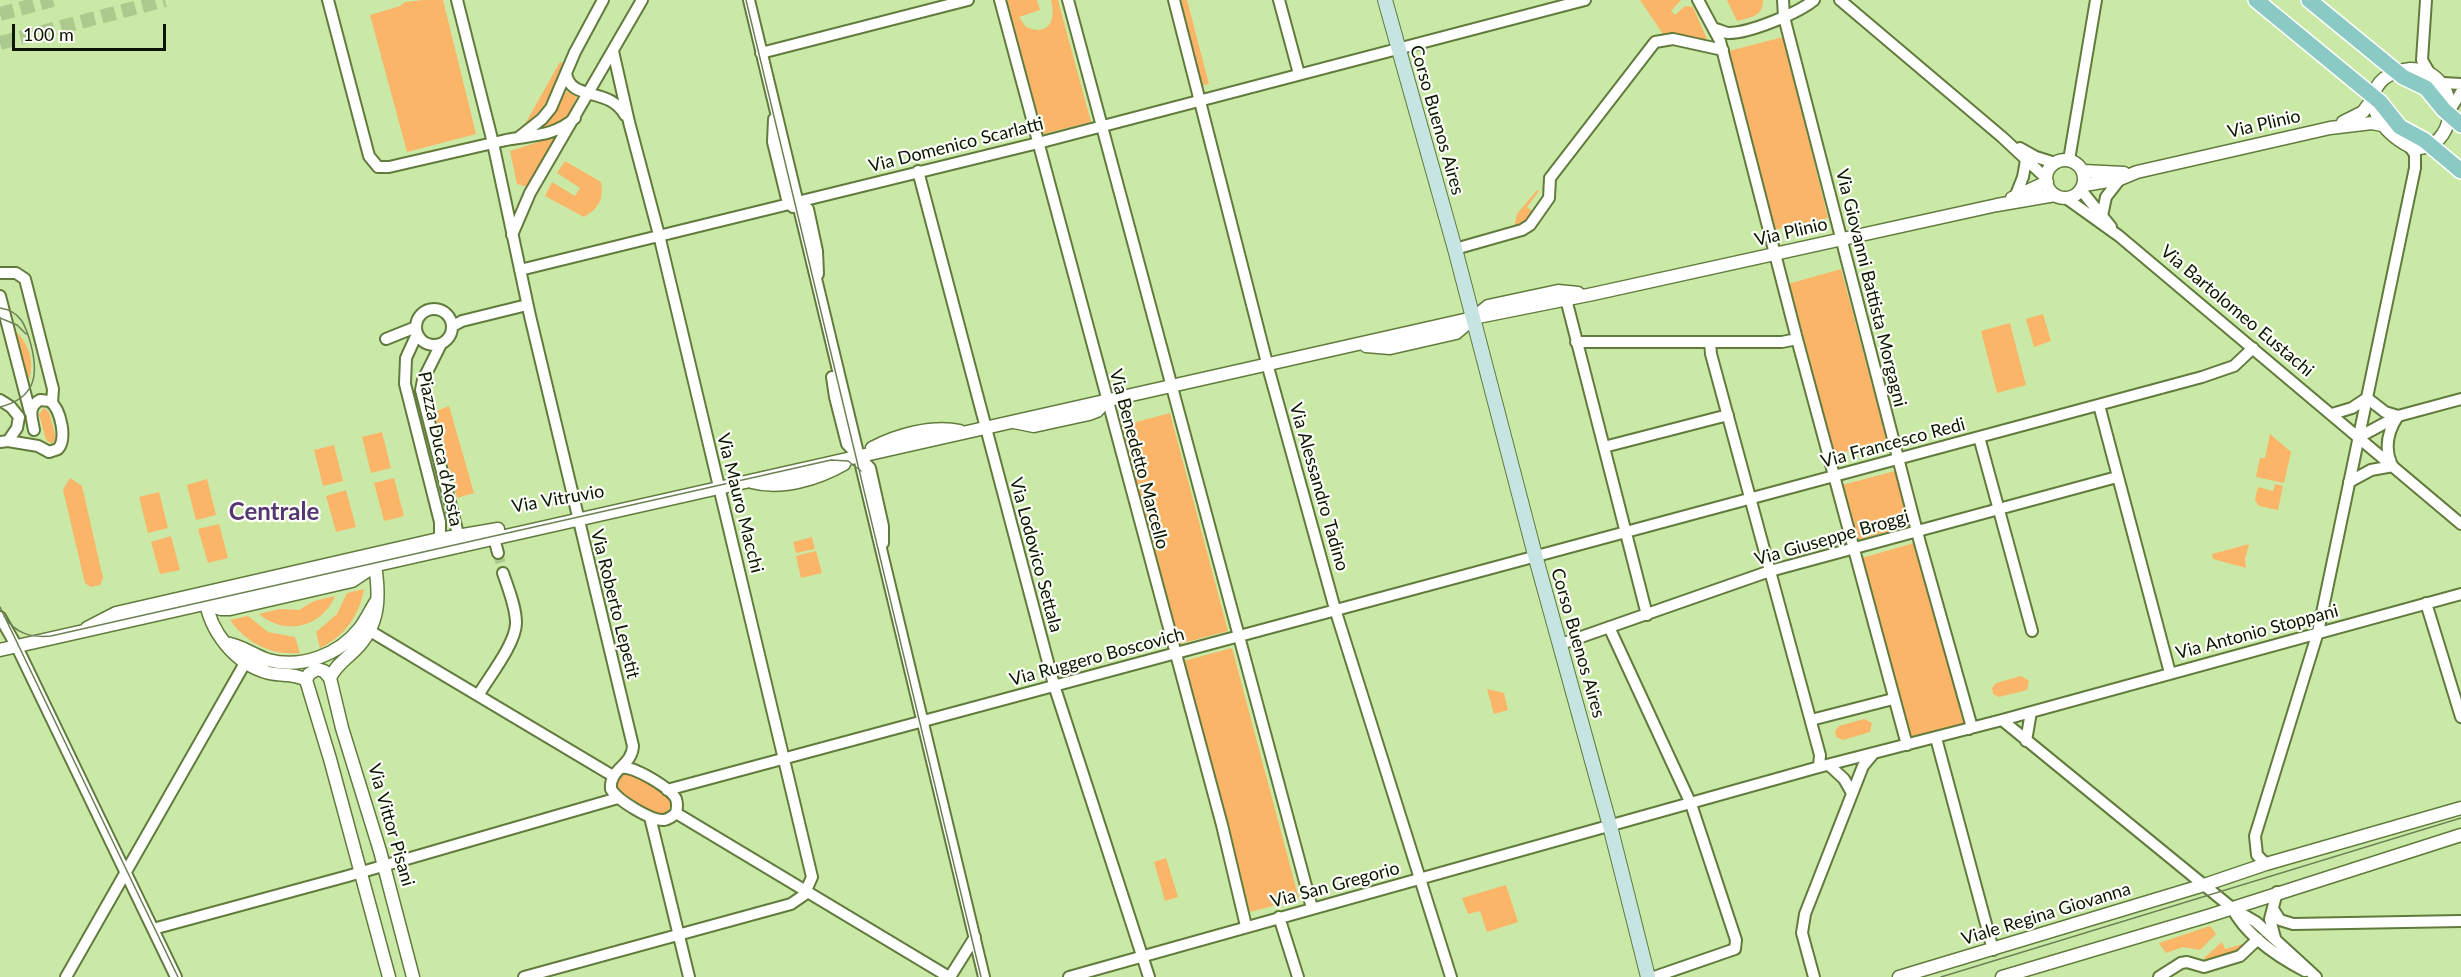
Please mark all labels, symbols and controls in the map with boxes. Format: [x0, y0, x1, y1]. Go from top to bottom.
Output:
scale bar [15, 12, 170, 50]
text: 100 m [23, 23, 74, 45]
street label: Corso Buenos Aires [1405, 43, 1469, 197]
street label: Via Plinio [2226, 105, 2302, 143]
street label: Via Domenico Scarlatti [866, 113, 1046, 177]
street label: Via Giovanni Battista Morgagni [1831, 167, 1911, 409]
street label: Via Plinio [1753, 213, 1829, 251]
street label: Via Bartolomeo Eustachi [2156, 241, 2318, 381]
street label: Via Benedetto Marcello [1105, 367, 1173, 551]
street label: Piazza Duca d'Aosta [413, 370, 467, 528]
street label: Via Alessandro Tadino [1285, 400, 1353, 574]
street label: Via Francesco Redi [1819, 413, 1967, 473]
street label: Via Mauro Macchi [712, 431, 768, 575]
street label: Via Lodovico Settala [1005, 475, 1067, 635]
street label: Via Vitruvio [510, 480, 606, 518]
district label: Centrale [229, 498, 319, 526]
street label: Via Giuseppe Broggi [1752, 506, 1912, 570]
street label: Via Roberto Lepetit [586, 527, 644, 681]
street label: Corso Buenos Aires [1546, 566, 1610, 720]
street label: Via Antonio Stoppani [2173, 600, 2341, 664]
street label: Via Ruggero Boscovich [1007, 623, 1187, 691]
street label: Via Vittor Pisani [363, 761, 419, 889]
street label: Via San Gregorio [1268, 857, 1402, 913]
street label: Viale Regina Giovanna [1959, 878, 2133, 950]

